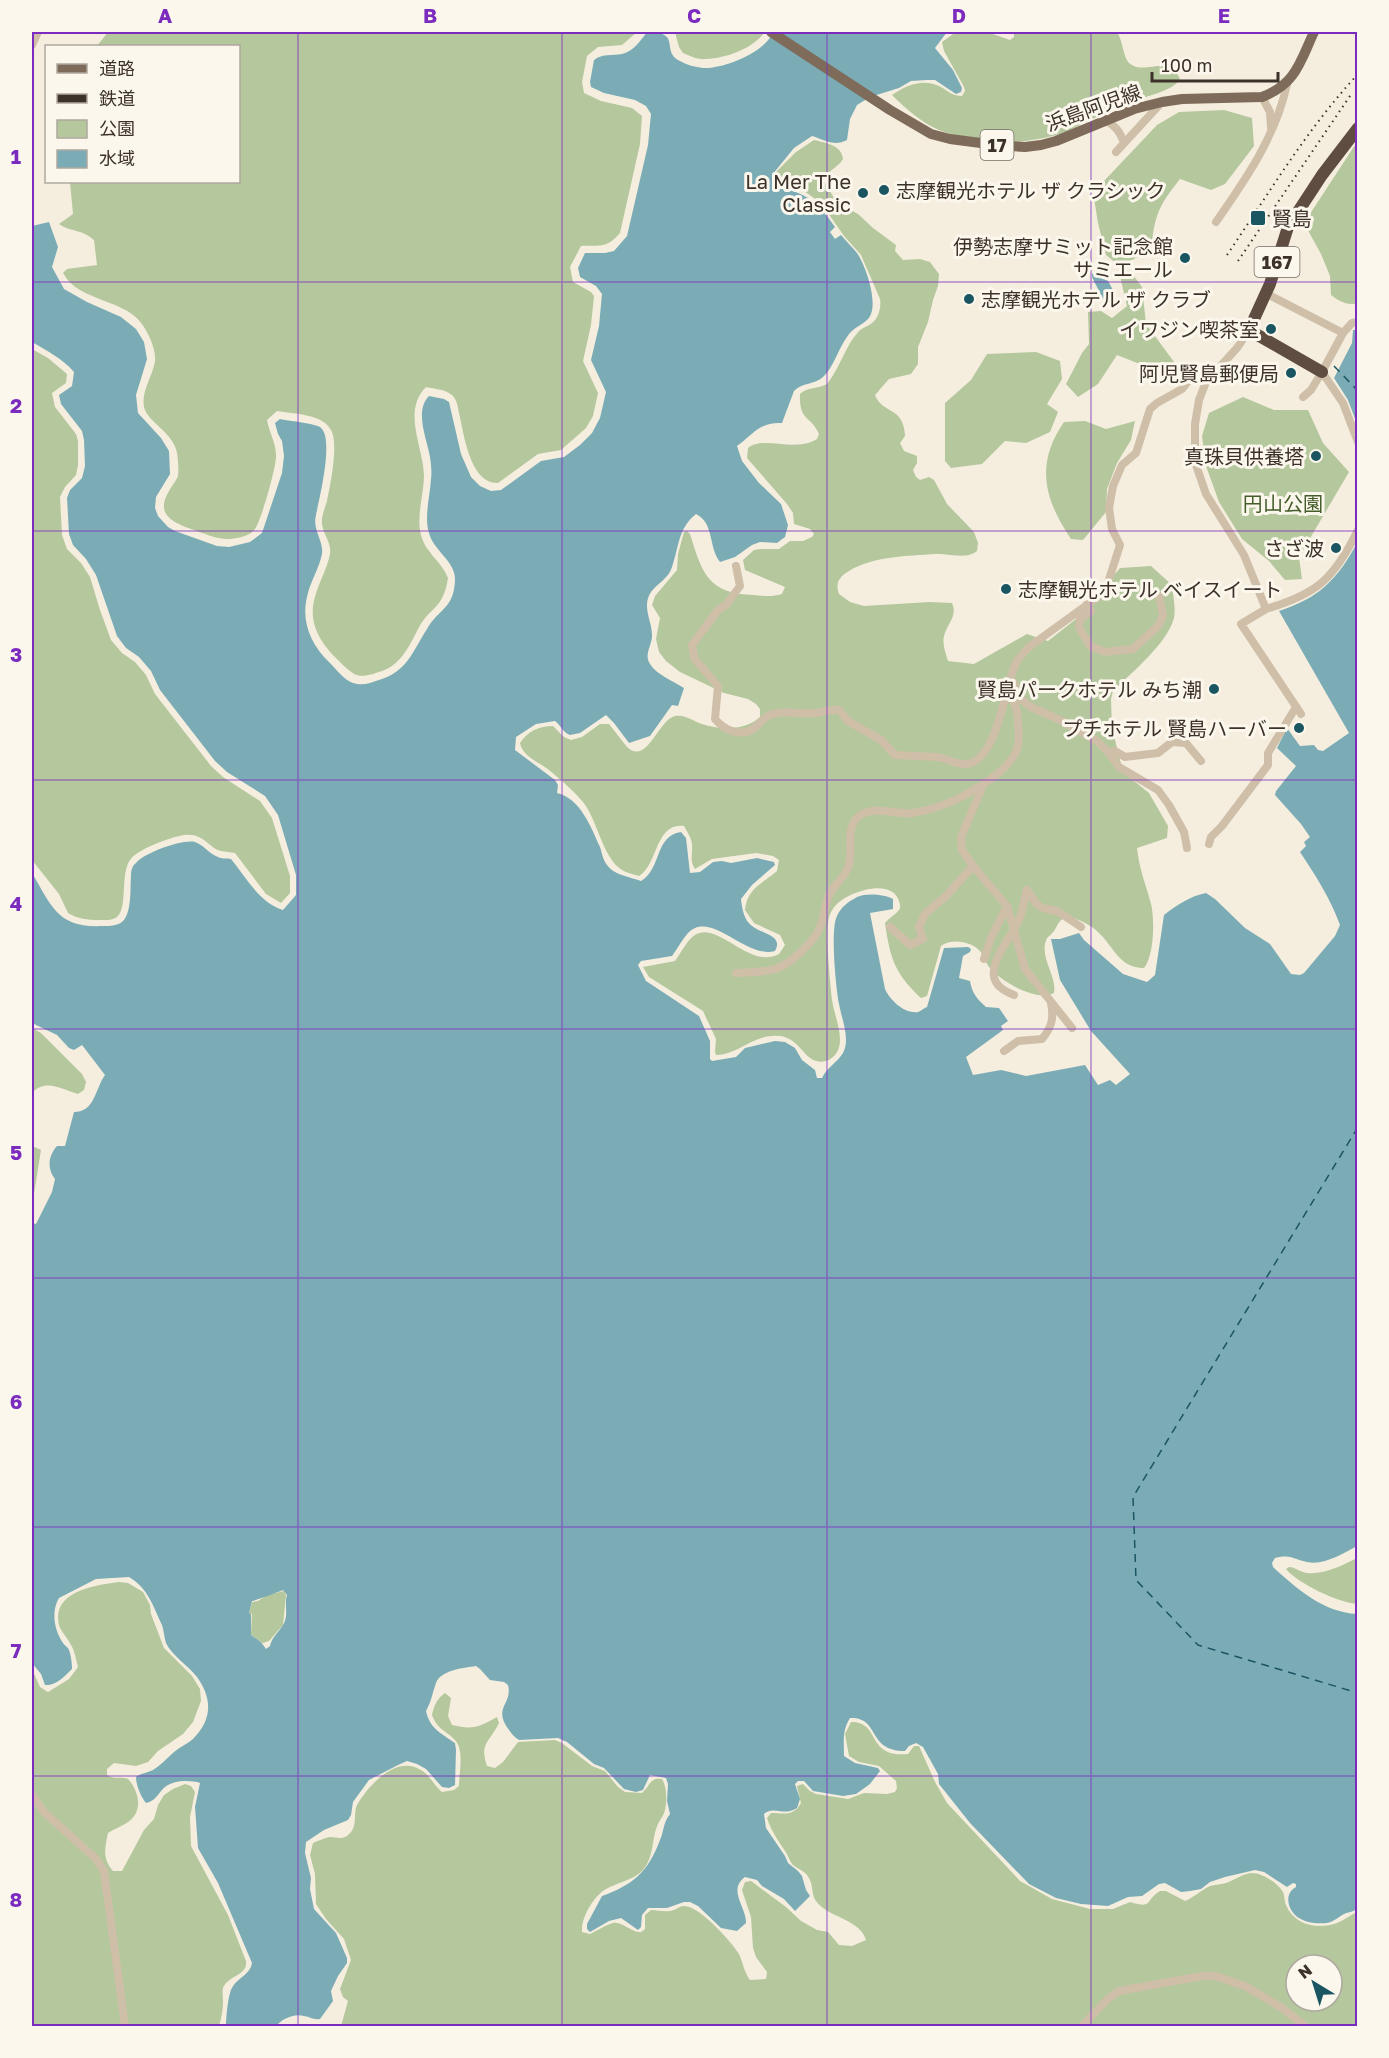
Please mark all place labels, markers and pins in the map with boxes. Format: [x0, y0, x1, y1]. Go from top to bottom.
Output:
place label: La Mer The Classic [745, 169, 851, 216]
place label: 志摩観光ホテル ザ クラシック [896, 178, 1166, 202]
marker: 志摩観光ホテル ザ クラシック [877, 183, 891, 197]
marker: La Mer The Classic [856, 186, 870, 200]
place label: 賢島 [1272, 206, 1312, 230]
marker: 賢島 [1249, 209, 1267, 227]
place label: 伊勢志摩サミット記念館 サミエール [953, 234, 1173, 281]
marker: 伊勢志摩サミット記念館 サミエール [1178, 251, 1192, 265]
place label: 志摩観光ホテル ザ クラブ [981, 287, 1211, 311]
marker: 志摩観光ホテル ザ クラブ [962, 292, 976, 306]
place label: イワジン喫茶室 [1119, 317, 1259, 341]
marker: イワジン喫茶室 [1264, 322, 1278, 336]
place label: 阿児賢島郵便局 [1139, 361, 1279, 385]
marker: 阿児賢島郵便局 [1284, 366, 1298, 380]
place label: 真珠貝供養塔 [1184, 444, 1304, 468]
marker: 真珠貝供養塔 [1309, 449, 1323, 463]
place label: さざ波 [1264, 536, 1324, 560]
marker: さざ波 [1329, 541, 1343, 555]
place label: 志摩観光ホテル ベイスイート [1018, 577, 1282, 601]
marker: 志摩観光ホテル ベイスイート [999, 582, 1013, 596]
place label: 賢島パークホテル みち潮 [977, 677, 1202, 701]
marker: 賢島パークホテル みち潮 [1207, 682, 1221, 696]
place label: プチホテル 賢島ハーバー [1062, 716, 1287, 740]
marker: プチホテル 賢島ハーバー [1292, 721, 1306, 735]

